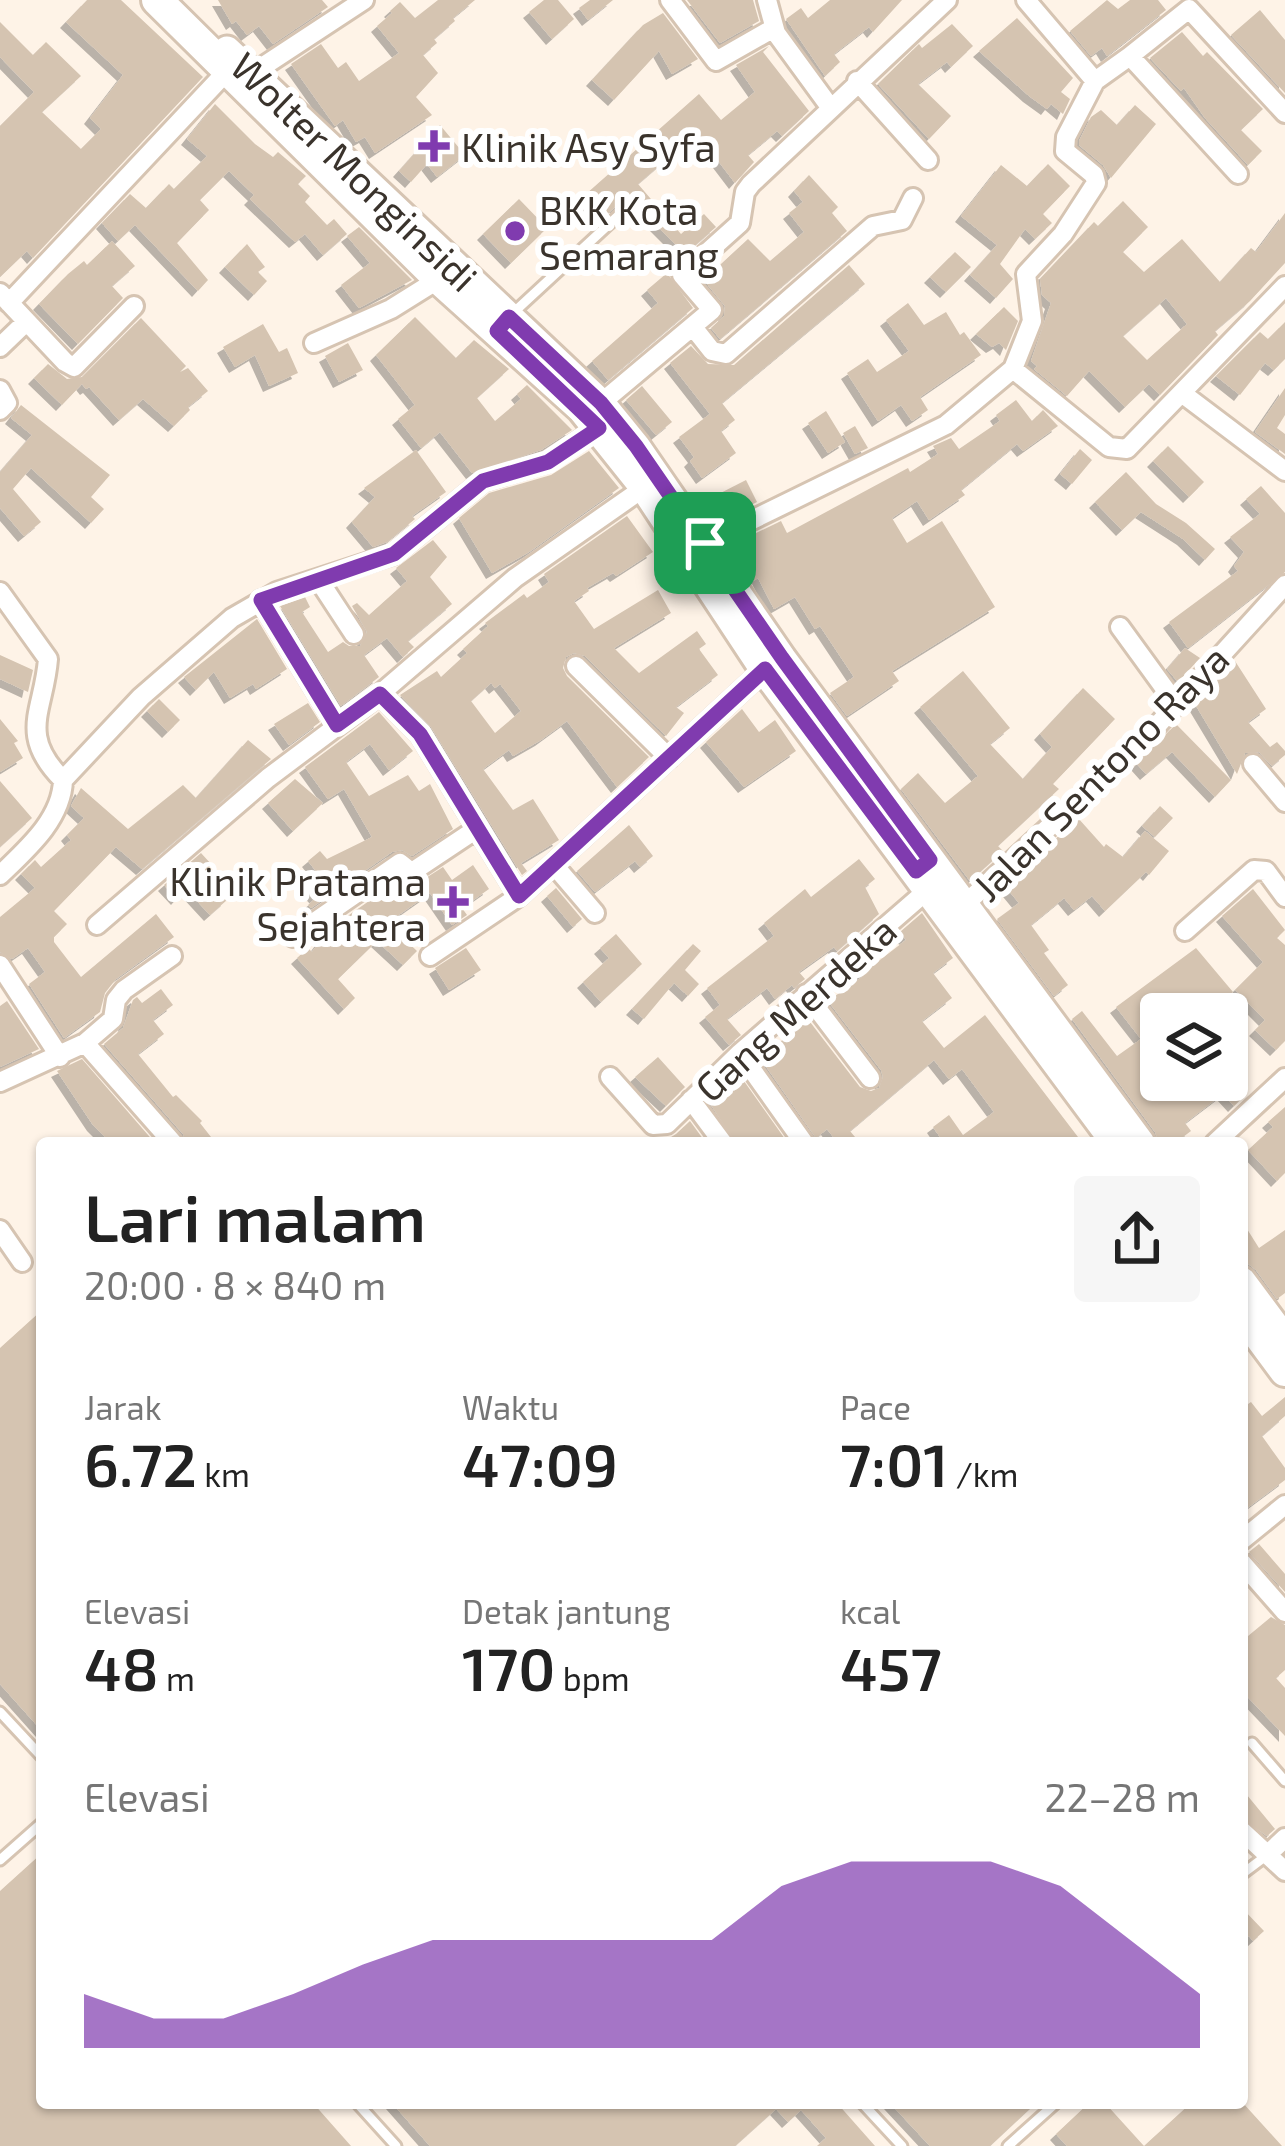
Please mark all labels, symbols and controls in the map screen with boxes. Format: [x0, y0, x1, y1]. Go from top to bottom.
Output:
street label: Wolter Monginsidi [222, 42, 488, 300]
place label: Klinik Asy Syfa [461, 123, 716, 170]
marker: Klinik Asy Syfa [418, 130, 450, 162]
place label: BKK Kota Semarang [539, 186, 719, 278]
marker: BKK Kota Semarang [502, 218, 528, 244]
pin [654, 492, 756, 594]
icon: arrive [672, 510, 738, 576]
street label: Jalan Sentono Raya [962, 634, 1238, 910]
place label: Klinik Pratama Sejahtera [169, 857, 426, 949]
marker: Klinik Pratama Sejahtera [437, 886, 469, 918]
street label: Gang Merdeka [685, 906, 905, 1110]
map controls [1140, 993, 1248, 1101]
button: layers [1140, 993, 1248, 1101]
text: Lari malam [84, 1176, 426, 1255]
button: share [1074, 1176, 1200, 1302]
text: 20:00 · 8 × 840 m [84, 1261, 386, 1308]
text: Jarak [84, 1387, 161, 1427]
text: Waktu [462, 1387, 559, 1427]
text: Pace [840, 1387, 911, 1427]
text: 6.72 [84, 1427, 197, 1499]
text: 47:09 [462, 1427, 618, 1499]
text: 7:01 [840, 1427, 948, 1499]
text: km [197, 1454, 250, 1494]
text: /km [948, 1454, 1019, 1494]
text: Elevasi [84, 1591, 190, 1631]
text: Detak jantung [462, 1591, 671, 1631]
text: kcal [840, 1591, 900, 1631]
text: 48 [84, 1631, 159, 1703]
text: 170 [462, 1631, 555, 1703]
text: 457 [840, 1631, 942, 1703]
text: m [159, 1658, 195, 1698]
text: bpm [555, 1658, 630, 1698]
text: Elevasi [84, 1773, 210, 1820]
text: 22–28 m [1045, 1773, 1200, 1820]

